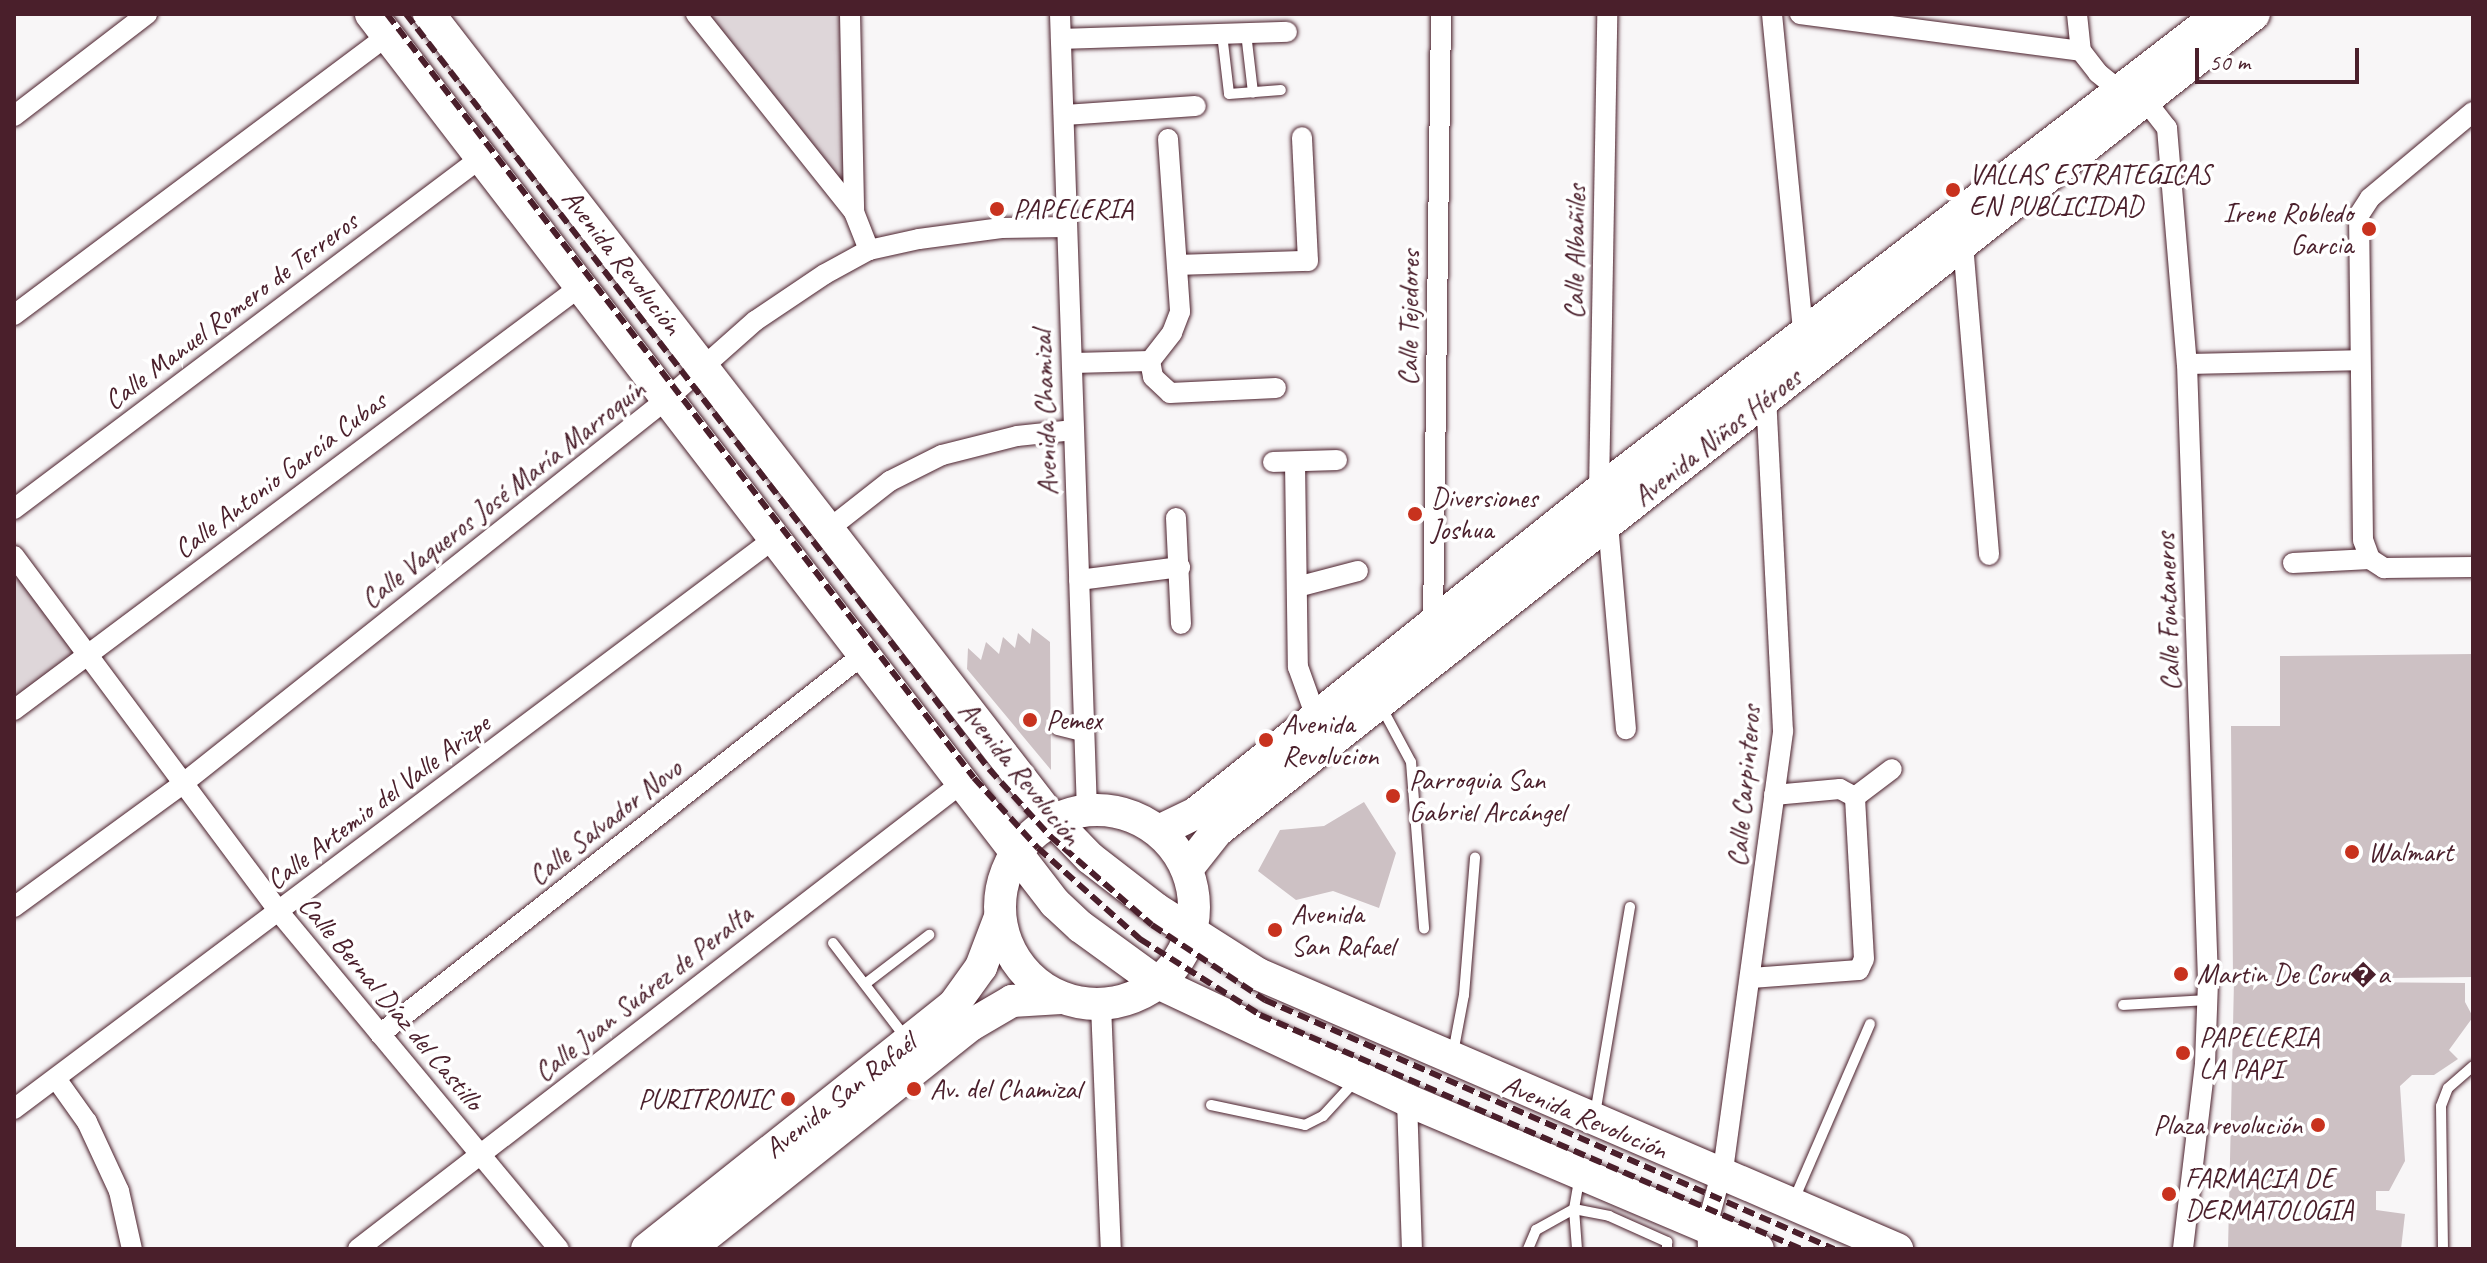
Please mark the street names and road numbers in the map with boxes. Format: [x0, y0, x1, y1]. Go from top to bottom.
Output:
street label: Avenida Revolución [555, 182, 689, 342]
street label: Calle Albañiles [1557, 184, 1593, 320]
street label: Calle Manuel Romero de Terreros [98, 205, 364, 417]
street label: Calle Tejedores [1391, 250, 1427, 386]
street label: Avenida Chamizal [1025, 330, 1065, 496]
street label: Avenida Niños Héroes [1626, 361, 1808, 513]
street label: Calle Vaqueros José María Marroquín [354, 372, 652, 616]
street label: Calle Antonio García Cubas [167, 384, 393, 566]
street label: Calle Fontaneros [2148, 533, 2188, 691]
street label: Avenida Revolución [952, 694, 1088, 852]
street label: Calle Carpinteros [1720, 704, 1768, 868]
street label: Calle Artemio del Valle Arizpe [260, 707, 496, 897]
street label: Calle Salvador Novo [522, 752, 688, 892]
street label: Calle Bernal Díaz del Castillo [291, 889, 491, 1117]
street label: Calle Juan Suárez de Peralta [528, 898, 758, 1088]
street label: Avenida San Rafaél [757, 1026, 923, 1166]
street label: Avenida Revolución [1498, 1067, 1672, 1167]

